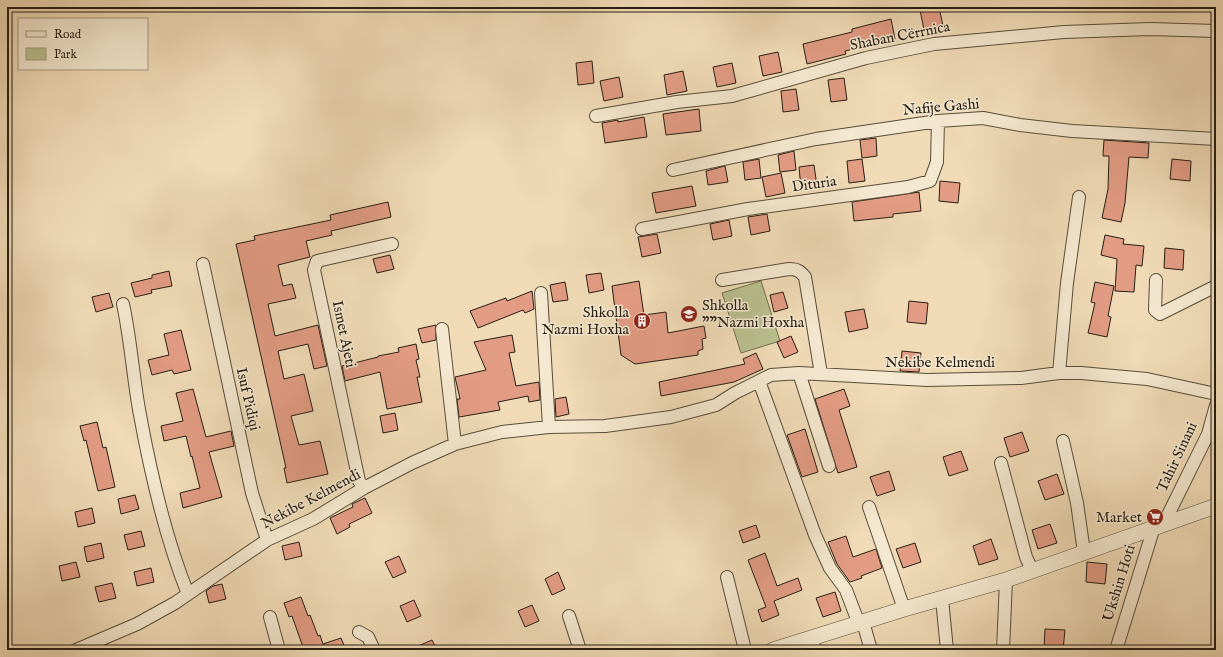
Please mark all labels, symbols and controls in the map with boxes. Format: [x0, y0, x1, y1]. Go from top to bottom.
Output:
street label: Shaban Cërrnica [848, 17, 952, 55]
legend [18, 18, 148, 70]
text: Road [54, 27, 82, 42]
text: Park [54, 47, 77, 62]
street label: Nafije Gashi [902, 94, 980, 120]
street label: Dituria [790, 171, 838, 197]
place label: Shkolla ""Nazmi Hoxha [702, 296, 805, 332]
street label: Ismet Ajeti [328, 299, 360, 369]
place label: Shkolla Nazmi Hoxha [542, 303, 630, 339]
school or university icon: Shkolla ""Nazmi Hoxha [679, 304, 699, 324]
building icon: Shkolla Nazmi Hoxha [632, 311, 652, 331]
street label: Nekibe Kelmendi [885, 353, 995, 372]
street label: Isuf Pidiqi [232, 366, 264, 432]
street label: Tahir Sinani [1152, 419, 1202, 495]
street label: Nekibe Kelmendi [258, 465, 364, 533]
supermarket icon: Market [1145, 507, 1165, 527]
place label: Market [1096, 508, 1142, 527]
street label: Ukshin Hoti [1098, 542, 1140, 624]

